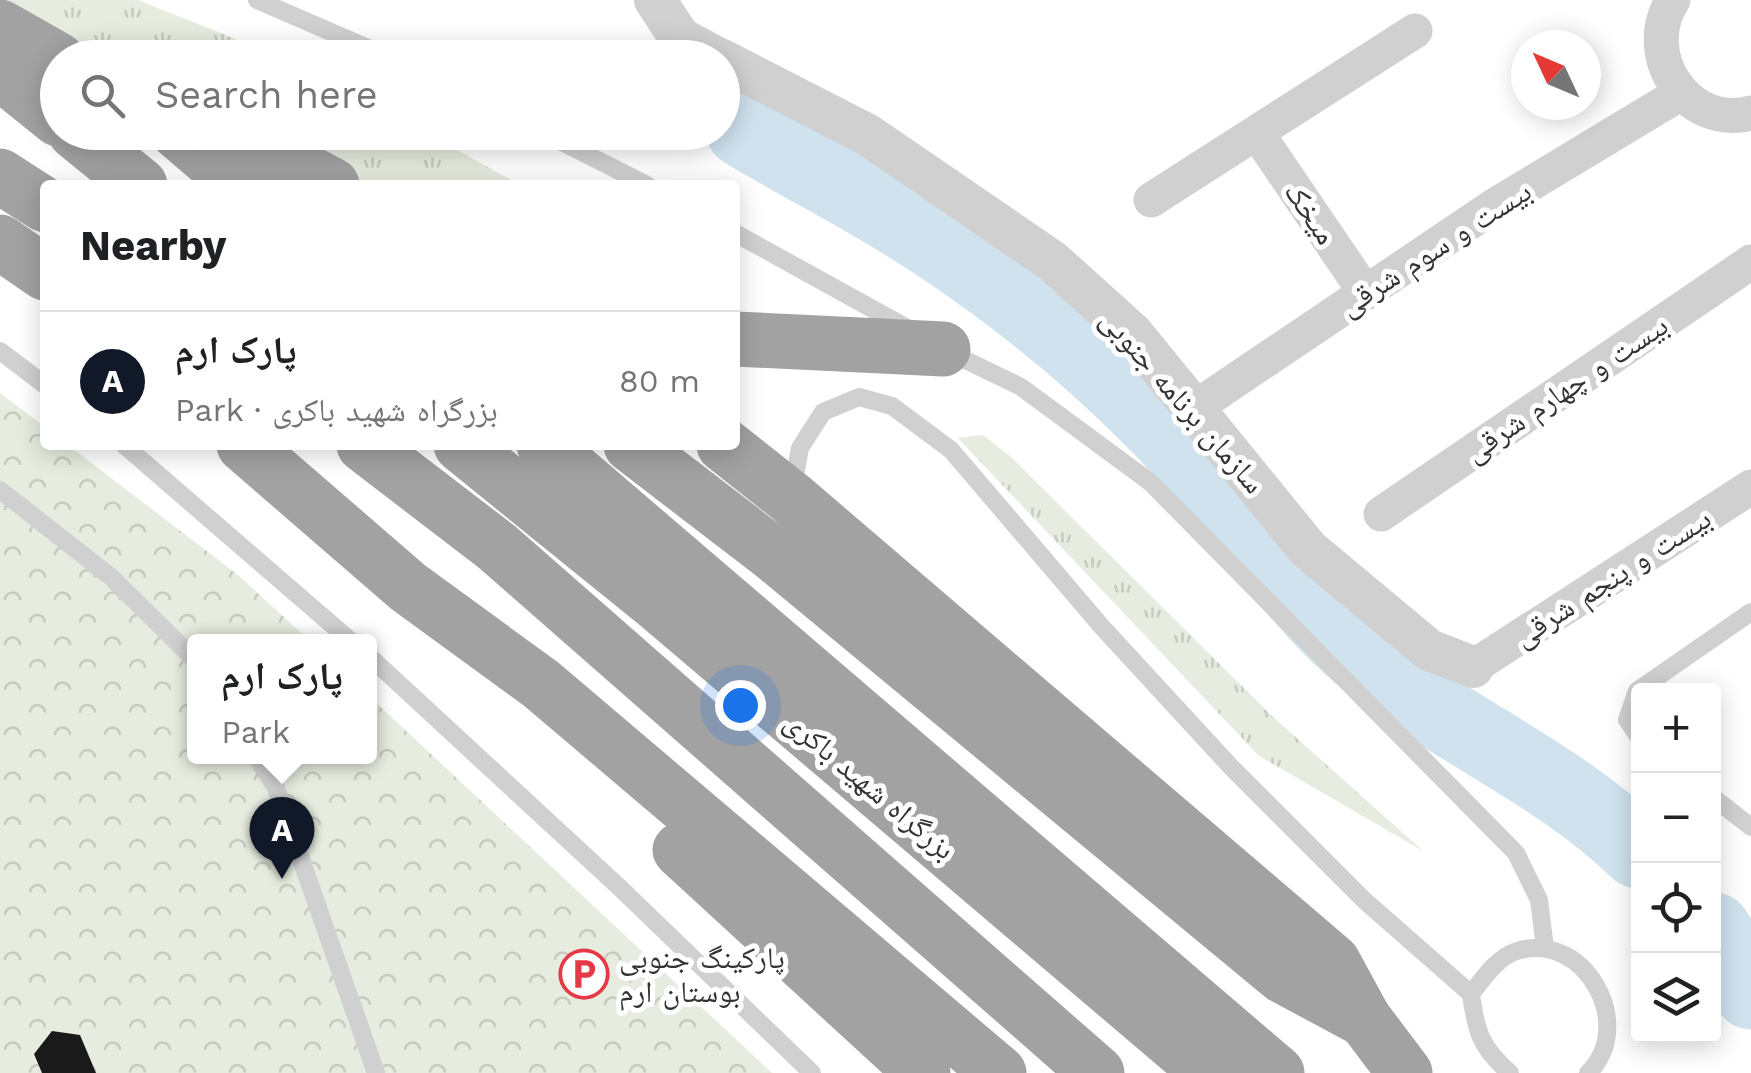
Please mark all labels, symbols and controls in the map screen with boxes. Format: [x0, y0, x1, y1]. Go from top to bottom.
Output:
north arrow [1511, 30, 1601, 120]
search box [40, 40, 740, 150]
icon: search [75, 68, 130, 123]
text: Search here [155, 73, 378, 117]
street label: بیست و سوم شرقی [1333, 173, 1539, 325]
street label: میخک [1278, 175, 1344, 251]
text: Nearby [80, 221, 227, 270]
street label: سازمان برنامه جنوبی [1093, 302, 1272, 501]
street label: بیست و چهارم شرقی [1458, 307, 1675, 471]
text: پارک ارم [175, 328, 297, 372]
text: A [102, 362, 123, 400]
text: 80 m [619, 362, 700, 400]
text: Park · بزرگراه شهید باکری [175, 391, 498, 429]
street label: بیست و پنجم شرقی [1507, 500, 1719, 656]
popup [187, 634, 377, 764]
text: پارک ارم [221, 654, 343, 698]
your location [715, 680, 766, 731]
map controls [1631, 683, 1721, 1043]
button: + [1631, 683, 1721, 773]
street label: بزرگراه شهید باکری [777, 704, 962, 867]
text: Park [221, 713, 290, 751]
button: − [1631, 773, 1721, 863]
pin: A [250, 796, 314, 879]
button: locate [1631, 863, 1721, 953]
place label: پارکینگ جنوبی بوستان ارم [619, 940, 785, 1011]
parking icon: پارکینگ جنوبی بوستان ارم [558, 948, 610, 1000]
button: layers [1631, 953, 1721, 1043]

